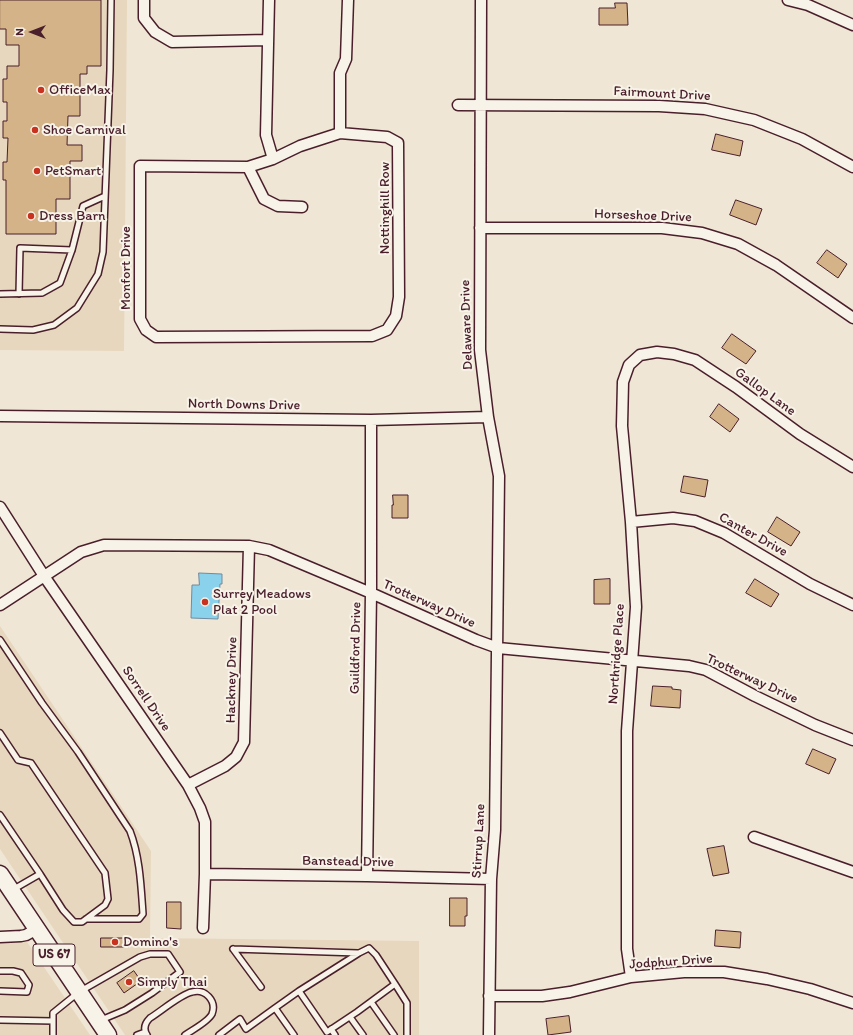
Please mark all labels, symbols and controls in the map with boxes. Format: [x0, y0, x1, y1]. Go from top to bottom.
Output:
north arrow [12, 12, 52, 52]
text: N [13, 28, 26, 36]
place label: OfficeMax [49, 82, 111, 98]
street label: Fairmount Drive [613, 83, 711, 105]
marker: OfficeMax [36, 85, 46, 95]
place label: Shoe Carnival [43, 122, 126, 138]
marker: Shoe Carnival [30, 125, 40, 135]
street label: Nottinghill Row [377, 162, 393, 254]
place label: PetSmart [45, 163, 101, 179]
marker: PetSmart [32, 166, 42, 176]
street label: Horseshoe Drive [594, 206, 692, 226]
place label: Dress Barn [39, 208, 106, 224]
marker: Dress Barn [26, 211, 36, 221]
street label: Monfort Drive [118, 226, 134, 310]
street label: Delaware Drive [457, 279, 477, 371]
street label: Gallop Lane [731, 364, 799, 420]
street label: North Downs Drive [188, 396, 300, 414]
street label: Canter Drive [716, 509, 790, 561]
street label: Trotterway Drive [380, 576, 478, 632]
place label: Surrey Meadows Plat 2 Pool [213, 586, 311, 618]
marker: Surrey Meadows Plat 2 Pool [200, 597, 210, 607]
street label: Guildford Drive [347, 602, 365, 694]
street label: Northridge Place [605, 603, 629, 705]
street label: Hackney Drive [223, 637, 241, 723]
street label: Trotterway Drive [703, 650, 801, 708]
street label: Sorrell Drive [118, 663, 174, 735]
street label: Stirrup Lane [469, 803, 489, 879]
street label: Banstead Drive [302, 853, 394, 871]
place label: Domino's [123, 934, 178, 950]
marker: Domino's [110, 937, 120, 947]
road number: US 67 [33, 944, 75, 966]
street label: Jodphur Drive [629, 951, 713, 973]
place label: Simply Thai [137, 974, 207, 990]
marker: Simply Thai [124, 977, 134, 987]

